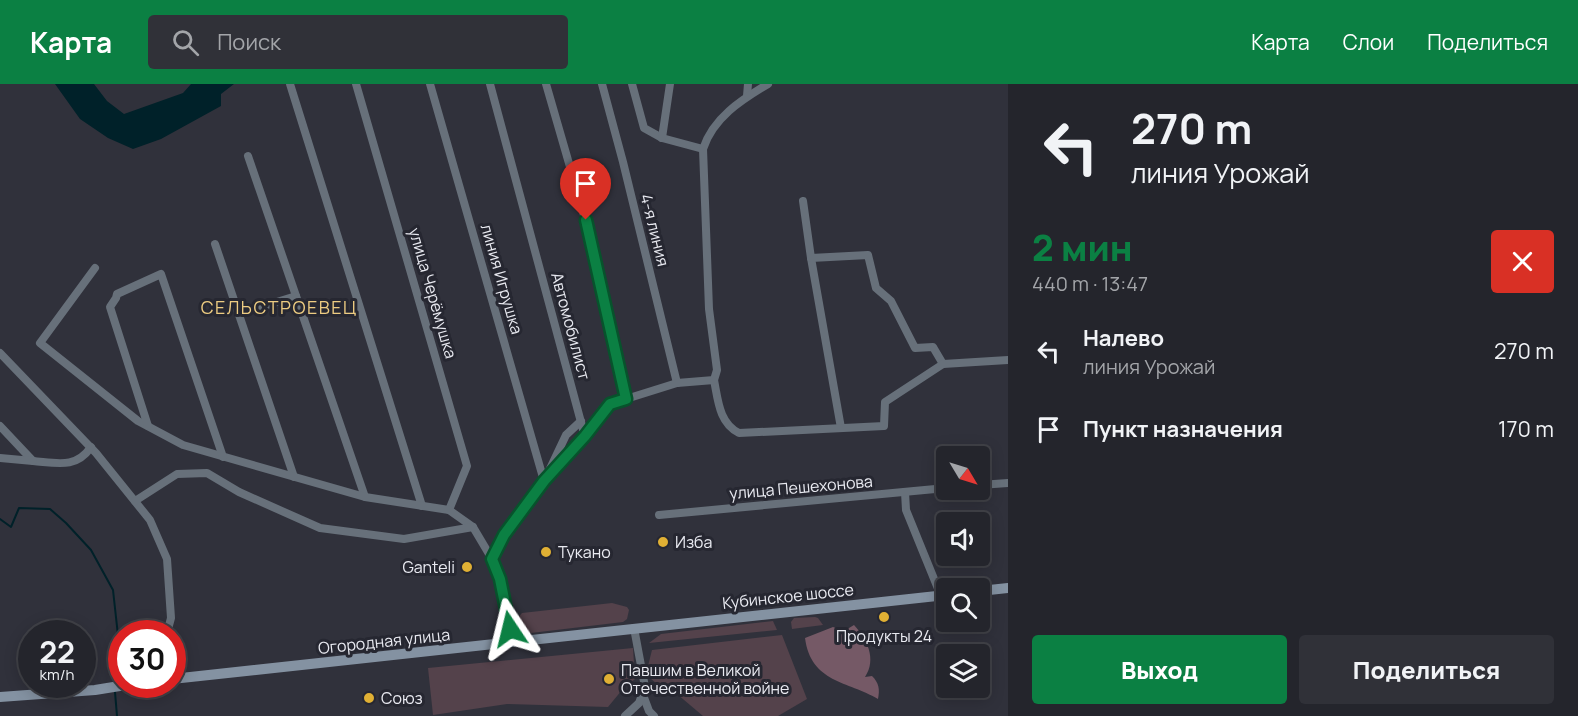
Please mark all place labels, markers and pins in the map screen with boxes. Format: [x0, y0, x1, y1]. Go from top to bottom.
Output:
pin [560, 158, 611, 220]
place label: Изба [675, 531, 712, 553]
marker: Изба [656, 535, 670, 549]
place label: Тукано [558, 541, 611, 563]
marker: Тукано [539, 545, 553, 559]
place label: Ganteli [402, 556, 455, 578]
marker: Ganteli [460, 560, 474, 574]
marker: Продукты 24 [877, 610, 891, 624]
place label: Продукты 24 [836, 625, 932, 647]
place label: Павшим в Великой Отечественной войне [621, 659, 789, 699]
marker: Павшим в Великой Отечественной войне [602, 672, 616, 686]
place label: Союз [381, 687, 423, 709]
marker: Союз [362, 691, 376, 705]

